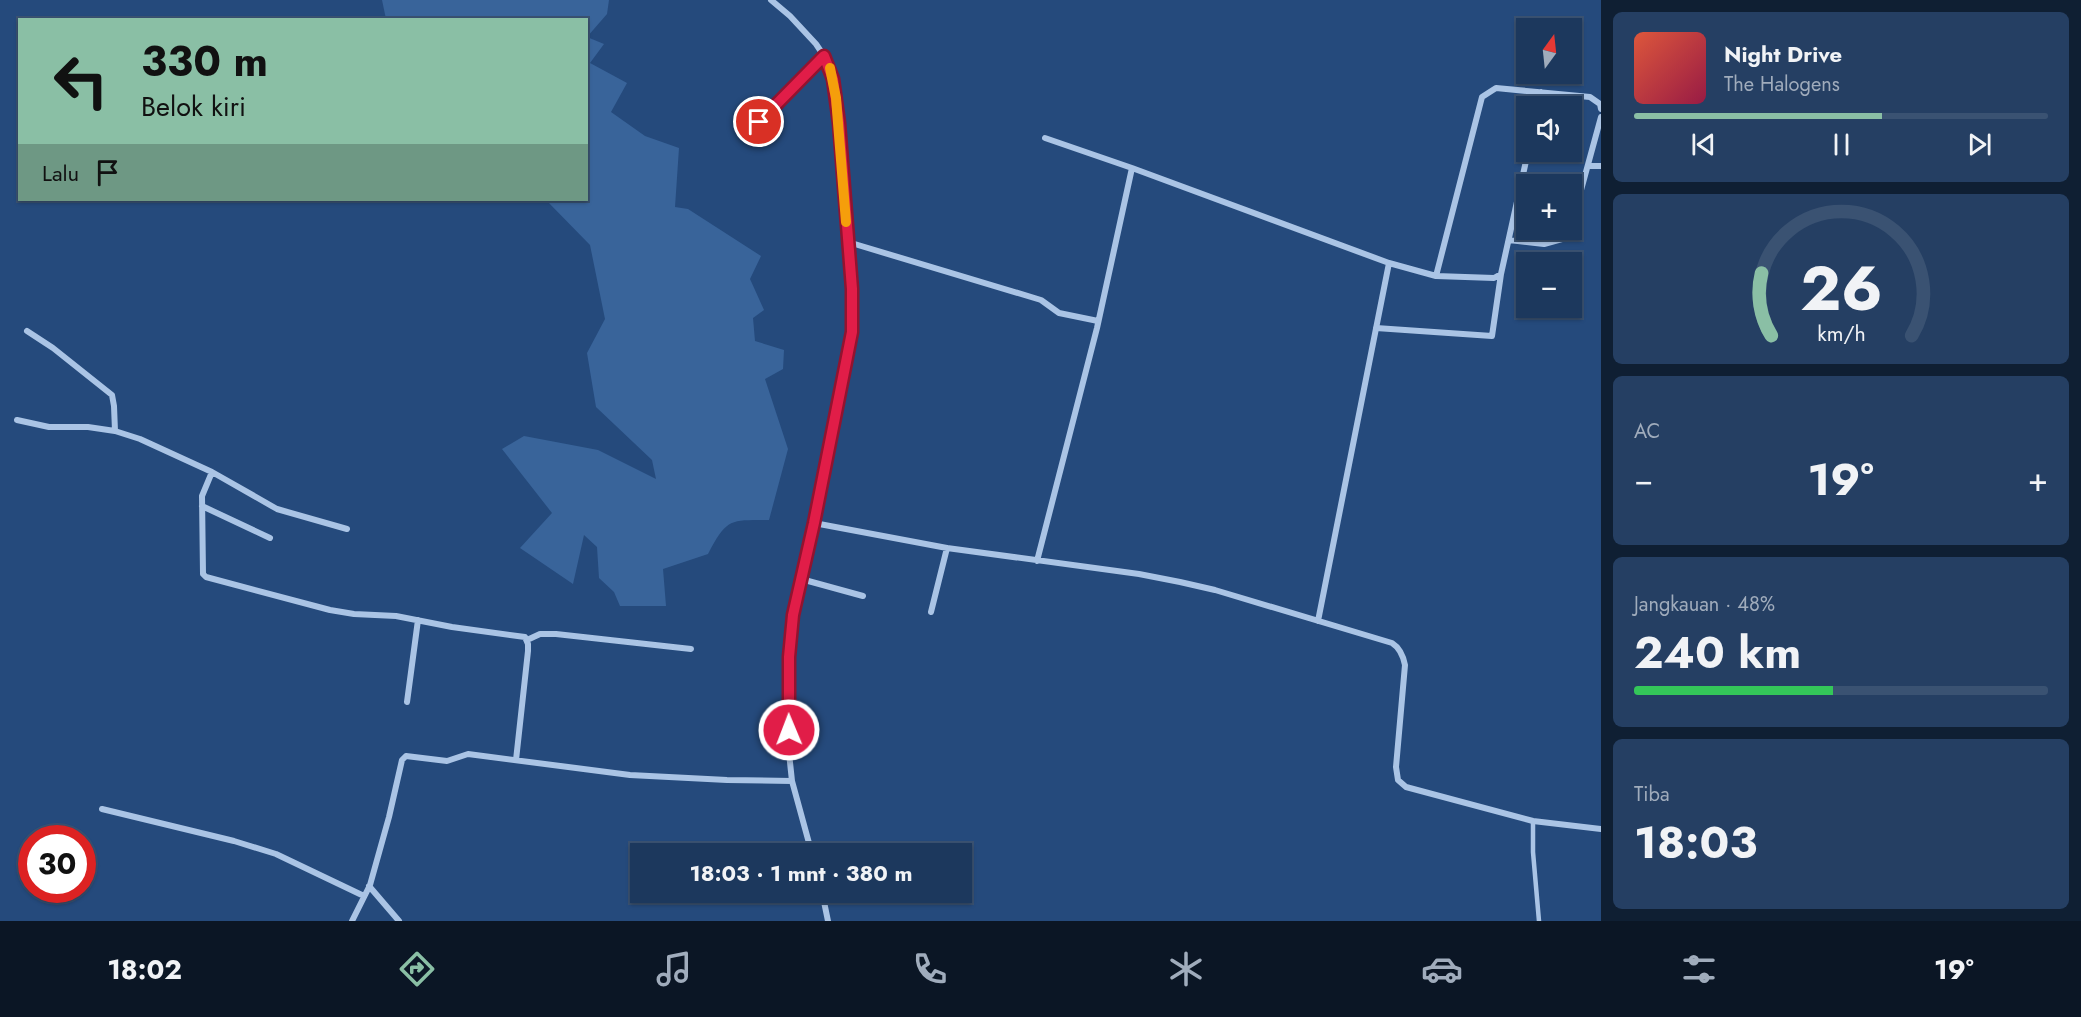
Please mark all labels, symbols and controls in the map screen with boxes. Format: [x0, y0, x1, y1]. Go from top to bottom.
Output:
north arrow [1516, 18, 1582, 84]
map controls [1516, 18, 1582, 318]
text: 330 m [141, 31, 268, 92]
text: Night Drive [1724, 38, 1842, 70]
icon: left [42, 42, 120, 120]
text: The Halogens [1724, 70, 1840, 99]
text: Belok kiri [141, 87, 246, 126]
pin [733, 96, 784, 147]
button: sound [1516, 96, 1582, 162]
icon: arrive [742, 105, 775, 138]
icon: previous [1687, 128, 1720, 161]
icon: pause [1825, 128, 1858, 161]
icon: next [1963, 128, 1996, 161]
icon: arrive [91, 156, 124, 189]
text: Lalu [42, 157, 79, 189]
button: + [1516, 174, 1582, 240]
text: 26 [1800, 243, 1882, 333]
button: − [1516, 252, 1582, 318]
text: km/h [1817, 318, 1865, 349]
text: AC [1634, 417, 1660, 446]
text: 19° [1807, 447, 1874, 512]
text: − [1634, 456, 1653, 503]
text: + [2028, 456, 2048, 503]
text: Jangkauan · 48% [1634, 590, 1775, 619]
text: 240 km [1634, 620, 1801, 685]
position arrow [757, 698, 821, 762]
text: Tiba [1634, 780, 1670, 809]
text: 18:03 [1634, 810, 1757, 875]
speed limit sign: 30 [18, 825, 96, 903]
text: 18:03 · 1 mnt · 380 m [689, 857, 913, 889]
icon: directions [396, 948, 438, 990]
icon: music [653, 948, 695, 990]
icon: phone [909, 948, 951, 990]
icon: climate [1165, 948, 1207, 990]
icon: car [1421, 948, 1463, 990]
icon: filters [1678, 948, 1720, 990]
text: 18:02 [107, 950, 182, 989]
text: 19° [1934, 950, 1974, 989]

